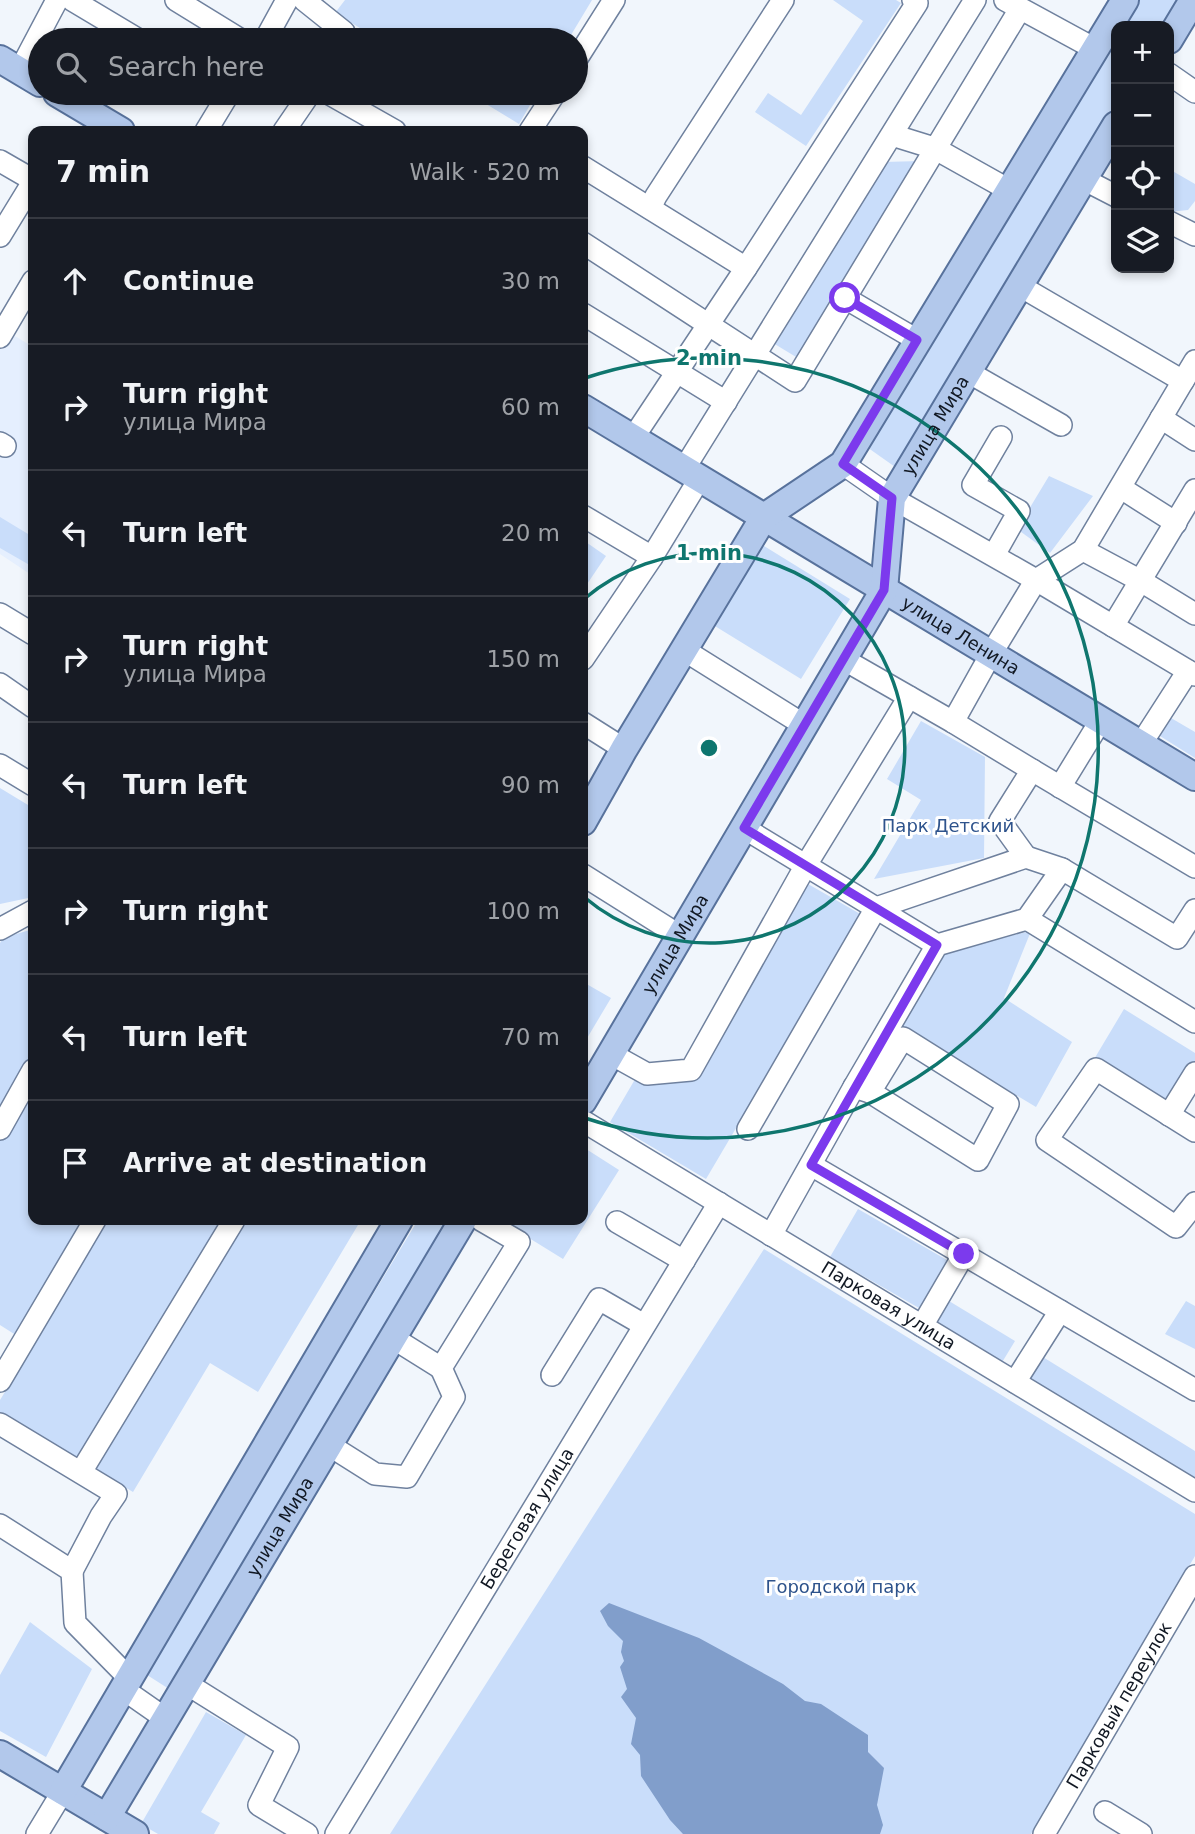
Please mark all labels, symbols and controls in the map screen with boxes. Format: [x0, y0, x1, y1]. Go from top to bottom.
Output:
map controls [1111, 21, 1174, 273]
button: + [1111, 21, 1174, 84]
search box [28, 28, 588, 105]
icon: search [52, 48, 90, 86]
text: Search here [108, 52, 264, 82]
button: − [1111, 84, 1174, 147]
button: locate [1111, 147, 1174, 210]
text: 7 min [56, 154, 150, 189]
text: Walk · 520 m [409, 159, 560, 185]
button: layers [1111, 210, 1174, 273]
icon: ahead [56, 262, 94, 300]
text: Continue [123, 266, 254, 296]
text: 30 m [501, 268, 560, 294]
route start [829, 282, 860, 313]
text: 2 min [676, 346, 742, 370]
street label: улица Мира [897, 372, 973, 479]
text: Turn right [123, 379, 268, 409]
icon: right [56, 388, 94, 426]
text: 60 m [501, 394, 560, 420]
text: улица Мира [123, 409, 267, 435]
icon: left [56, 514, 94, 552]
text: Turn left [123, 518, 247, 548]
text: 20 m [501, 520, 560, 546]
text: 1 min [676, 541, 742, 565]
street label: улица Ленина [898, 592, 1024, 679]
text: Turn right [123, 631, 268, 661]
icon: right [56, 640, 94, 678]
text: 150 m [486, 646, 560, 672]
text: улица Мира [123, 661, 267, 687]
centre of rings [697, 736, 721, 760]
icon: left [56, 766, 94, 804]
text: Turn left [123, 770, 247, 800]
text: 90 m [501, 772, 560, 798]
park label: Парк Детский [882, 815, 1014, 836]
street label: улица Мира [637, 890, 713, 998]
icon: right [56, 892, 94, 930]
text: Turn right [123, 896, 268, 926]
text: 100 m [486, 898, 560, 924]
icon: left [56, 1018, 94, 1056]
text: Turn left [123, 1022, 247, 1052]
text: 70 m [501, 1024, 560, 1050]
icon: arrive [56, 1144, 94, 1182]
text: Arrive at destination [123, 1148, 427, 1178]
route end [948, 1238, 979, 1269]
street label: Парковая улица [818, 1257, 960, 1354]
street label: Береговая улица [476, 1444, 578, 1593]
street label: улица Мира [242, 1473, 318, 1580]
park label: Городской парк [765, 1576, 917, 1597]
street label: Парковый переулок [1062, 1618, 1176, 1792]

